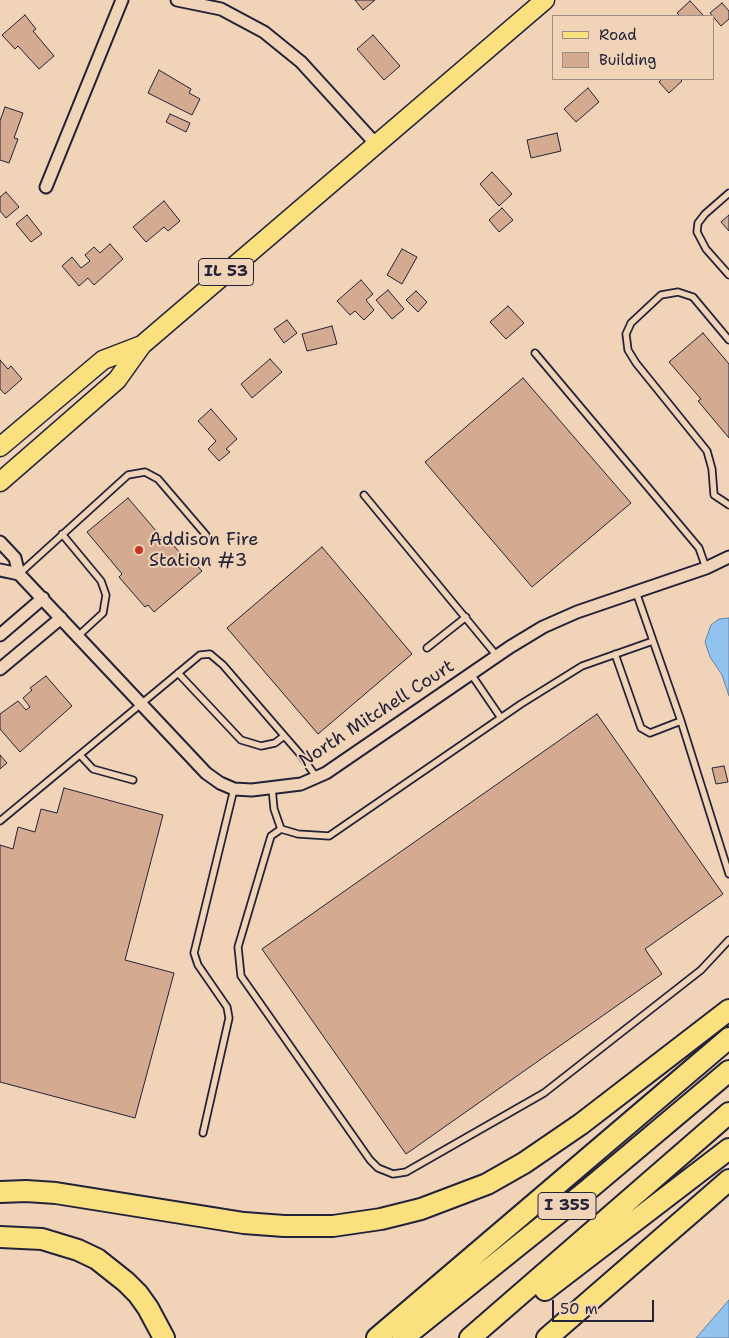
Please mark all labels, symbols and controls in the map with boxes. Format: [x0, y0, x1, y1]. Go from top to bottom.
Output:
legend [552, 15, 714, 80]
text: Road [599, 25, 637, 45]
text: Building [599, 50, 656, 70]
road number: IL 53 [198, 258, 254, 286]
place label: Addison Fire Station #3 [149, 529, 258, 572]
marker: Addison Fire Station #3 [133, 544, 145, 556]
street label: North Mitchell Court [295, 656, 459, 772]
road number: I 355 [538, 1192, 596, 1220]
scale bar [554, 1290, 656, 1322]
text: 50 m [560, 1299, 598, 1319]

